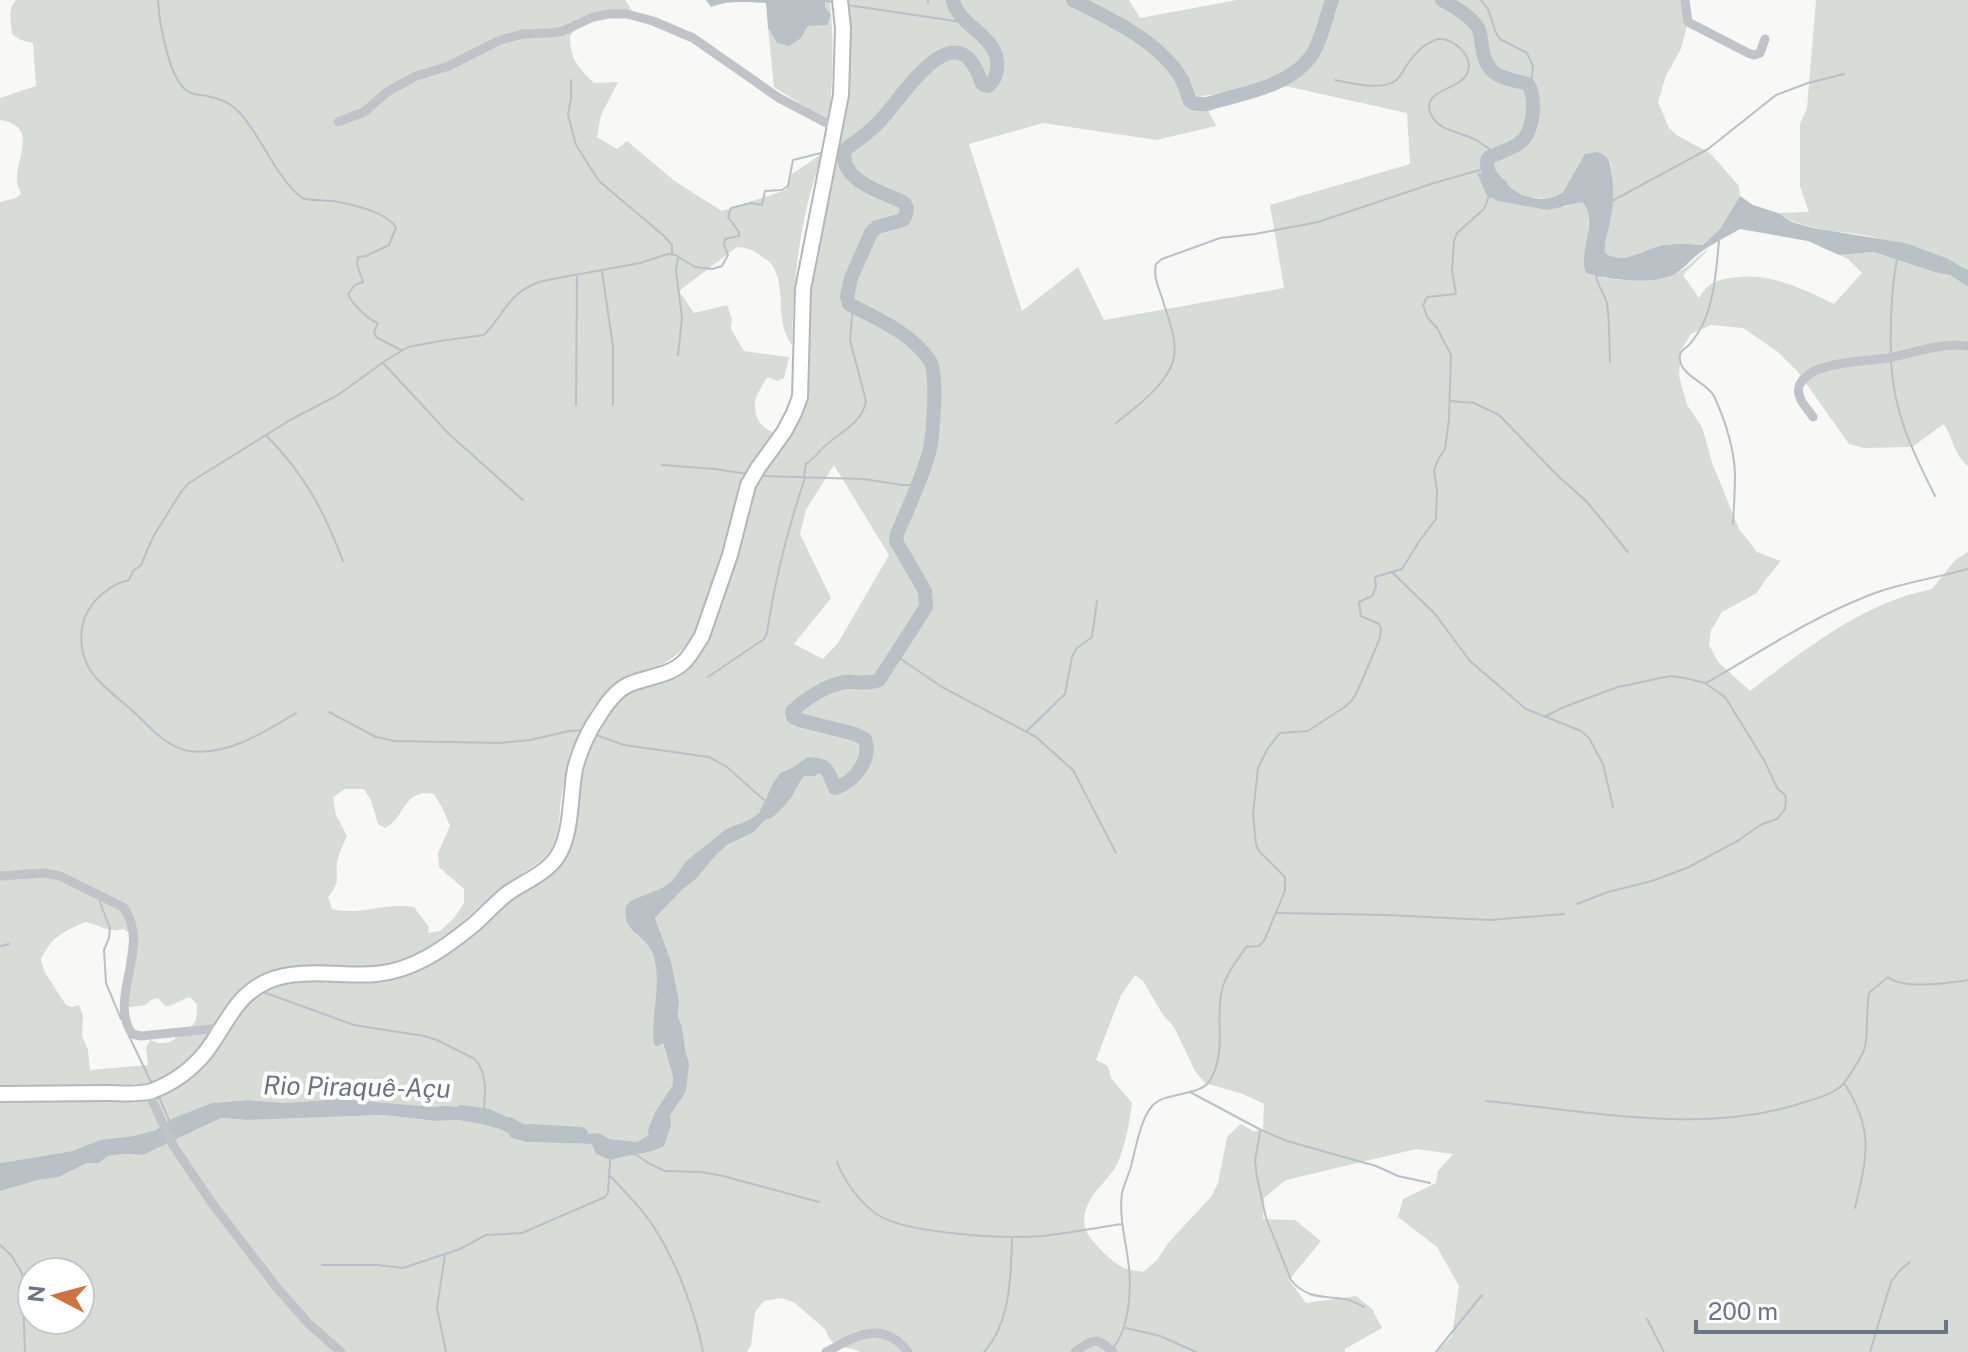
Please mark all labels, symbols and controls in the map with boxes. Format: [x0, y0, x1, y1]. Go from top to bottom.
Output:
water label: Rio Piraquê-Açu [263, 1069, 451, 1104]
north arrow [16, 1256, 96, 1336]
text: N [22, 1284, 50, 1304]
scale bar [1696, 1284, 1946, 1334]
text: 200 m [1708, 1297, 1778, 1325]

